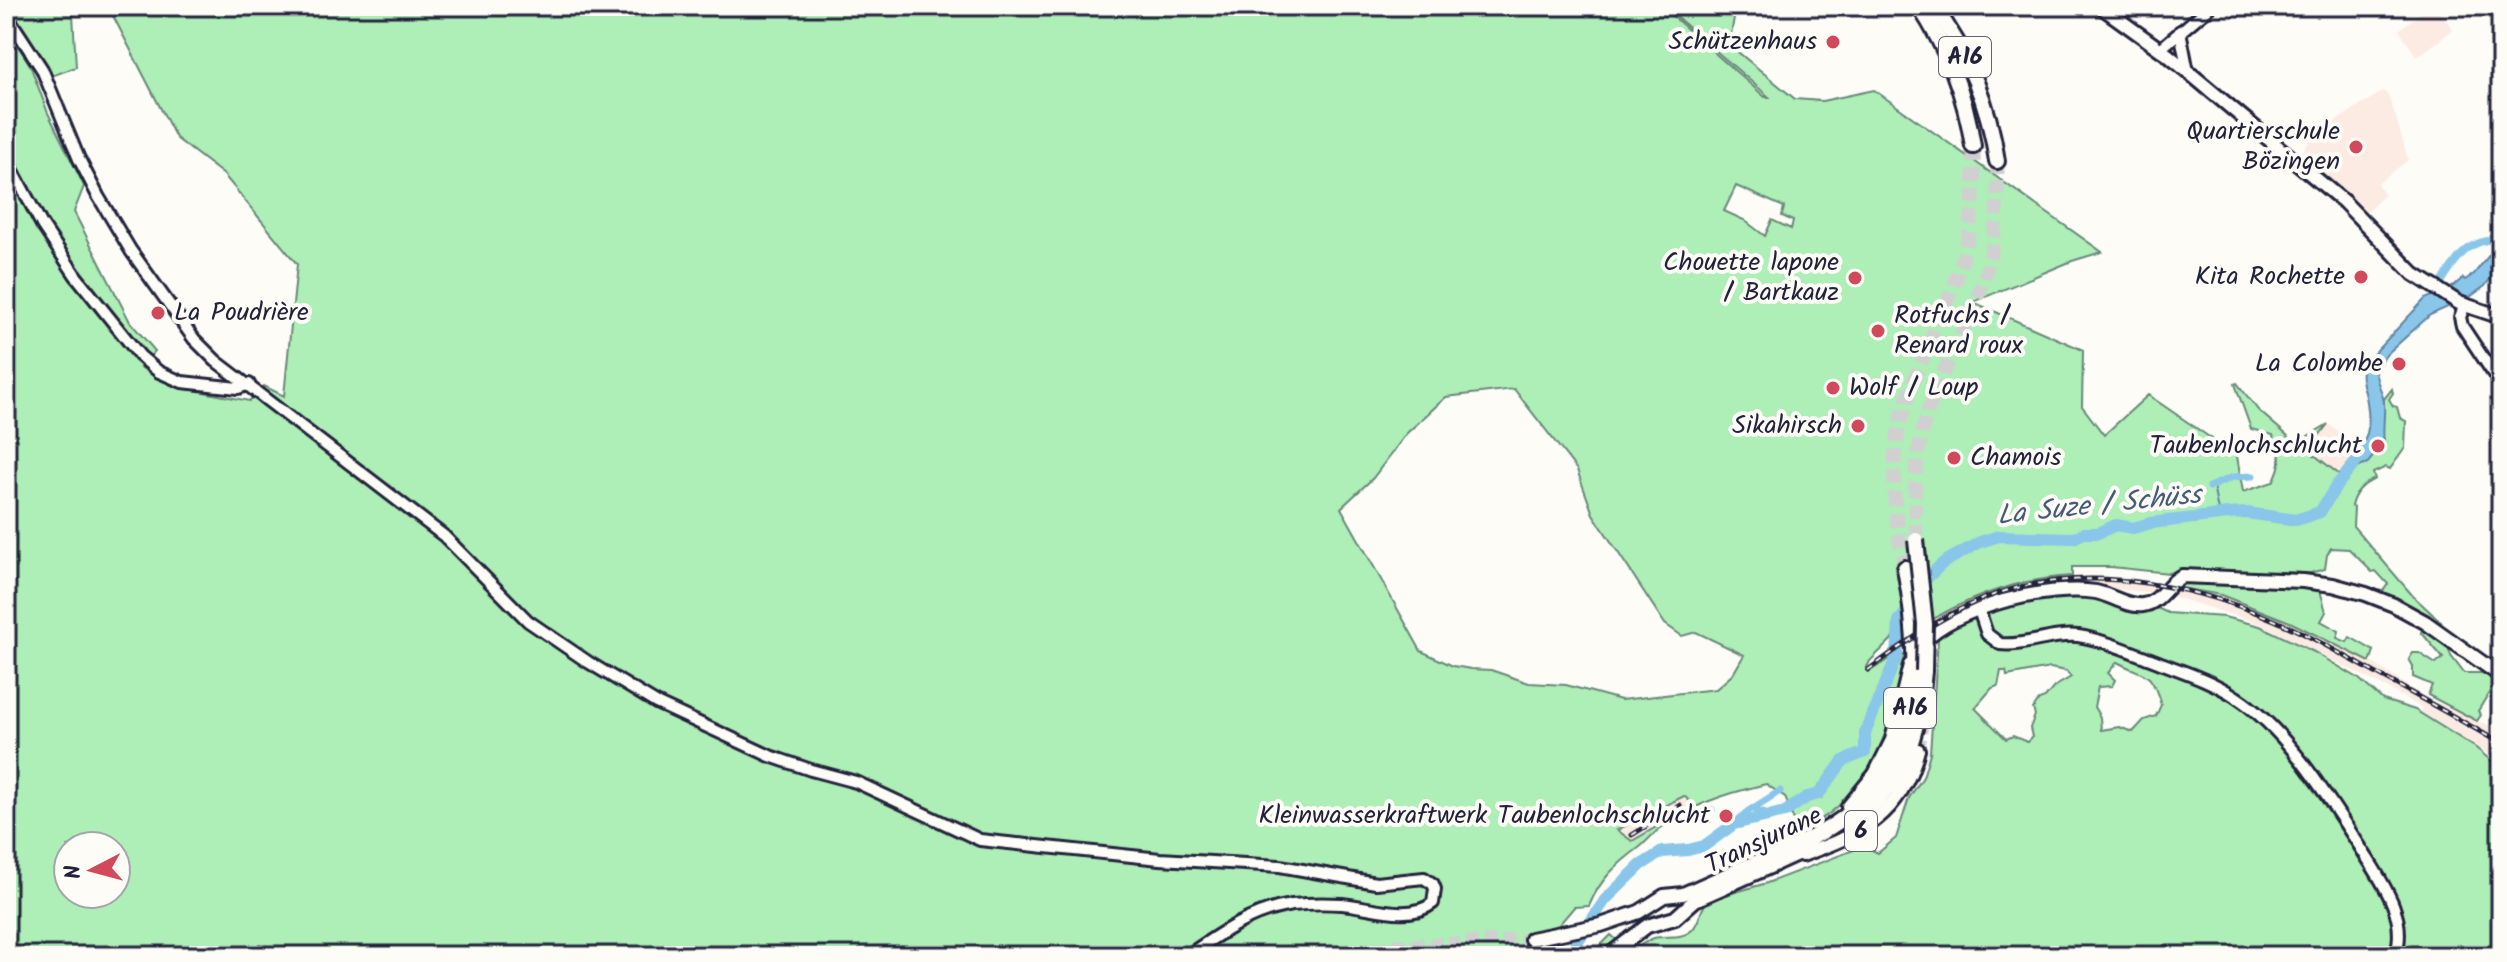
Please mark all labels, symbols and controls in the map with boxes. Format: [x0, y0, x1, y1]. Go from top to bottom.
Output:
place label: Schützenhaus [1668, 21, 1817, 63]
marker: Schützenhaus [1824, 33, 1842, 51]
road number: A16 [1939, 37, 1991, 77]
place label: Quartierschule Bözingen [2186, 111, 2340, 183]
marker: Quartierschule Bözingen [2347, 138, 2365, 156]
place label: Chouette lapone / Bartkauz [1663, 242, 1839, 314]
place label: Kita Rochette [2195, 256, 2345, 298]
marker: Kita Rochette [2352, 268, 2370, 286]
marker: Chouette lapone / Bartkauz [1846, 269, 1864, 287]
place label: La Poudrière [174, 292, 309, 334]
place label: Rotfuchs / Renard roux [1894, 295, 2024, 367]
marker: La Poudrière [149, 304, 167, 322]
marker: Rotfuchs / Renard roux [1869, 322, 1887, 340]
place label: La Colombe [2255, 343, 2383, 385]
marker: La Colombe [2390, 355, 2408, 373]
place label: Wolf / Loup [1849, 367, 1979, 409]
marker: Wolf / Loup [1824, 379, 1842, 397]
place label: Sikahirsch [1732, 405, 1842, 447]
marker: Sikahirsch [1849, 417, 1867, 435]
place label: Taubenlochschlucht [2150, 425, 2363, 467]
place label: Chamois [1970, 437, 2061, 479]
marker: Taubenlochschlucht [2369, 437, 2387, 455]
marker: Chamois [1945, 449, 1963, 467]
water label: La Suze / Schüss [1995, 473, 2206, 539]
road number: A16 [1884, 688, 1936, 728]
place label: Kleinwasserkraftwerk Taubenlochschlucht [1259, 795, 1711, 837]
street label: Transjurane [1698, 795, 1830, 886]
marker: Kleinwasserkraftwerk Taubenlochschlucht [1717, 807, 1735, 825]
road number: 6 [1845, 811, 1877, 851]
north arrow [52, 830, 132, 910]
text: N [56, 863, 93, 881]

